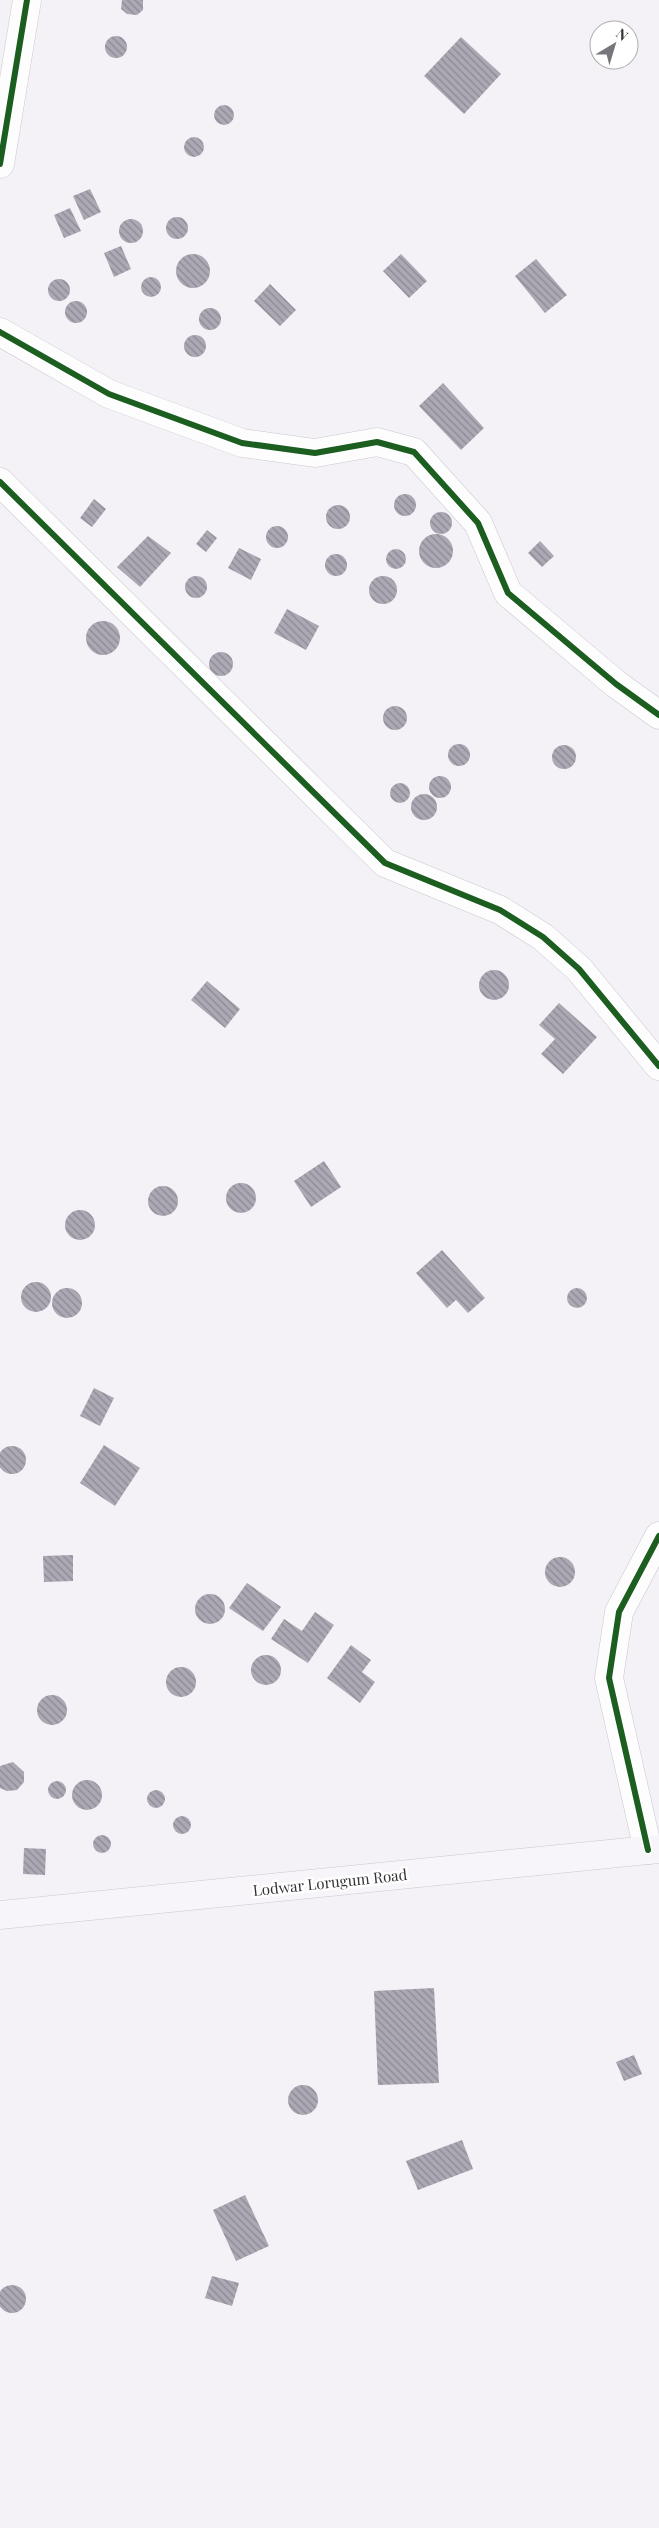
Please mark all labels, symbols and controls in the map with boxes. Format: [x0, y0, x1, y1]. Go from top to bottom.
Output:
north arrow [589, 20, 639, 70]
text: N [612, 24, 632, 45]
street label: Lodwar Lorugum Road [252, 1864, 408, 1900]

